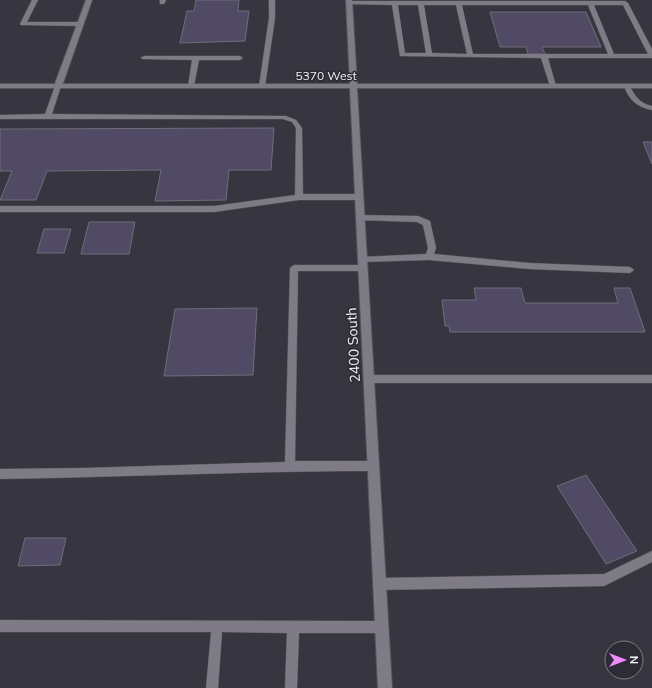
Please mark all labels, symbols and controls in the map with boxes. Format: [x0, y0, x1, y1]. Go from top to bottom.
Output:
street label: 5370 West [295, 68, 357, 83]
street label: 2400 South [342, 307, 364, 383]
north arrow [604, 640, 644, 680]
text: N [627, 656, 641, 664]

